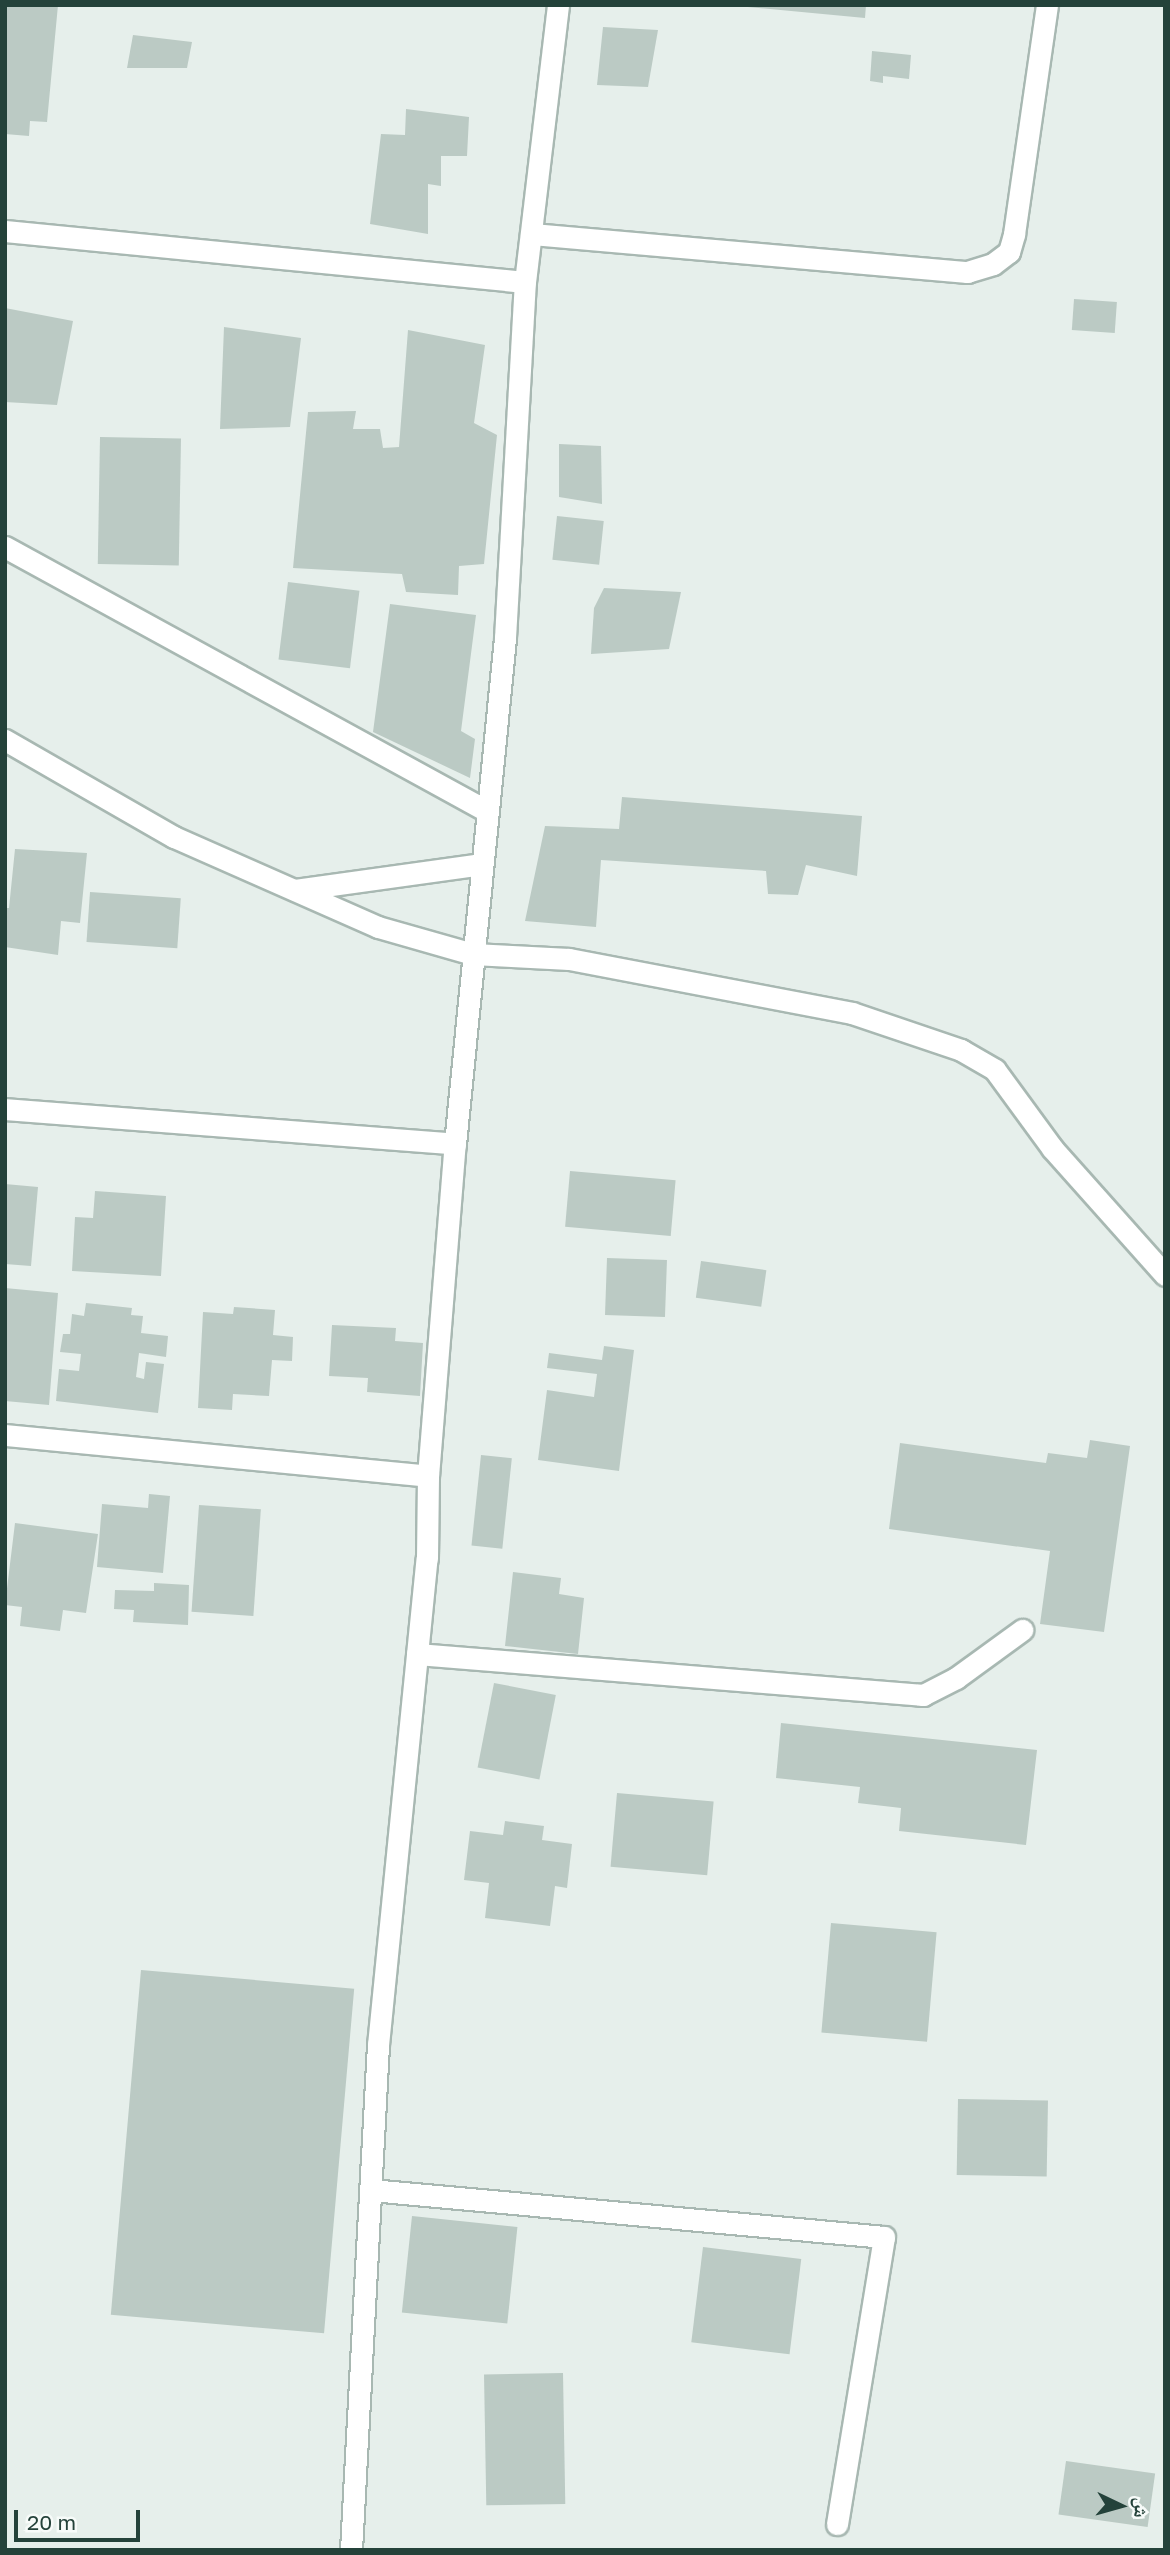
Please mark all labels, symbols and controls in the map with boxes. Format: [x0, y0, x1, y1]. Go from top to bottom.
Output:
north arrow [1086, 2471, 1156, 2541]
scale bar [18, 2496, 144, 2540]
text: ش [1130, 2497, 1155, 2519]
text: 20 m [27, 2509, 76, 2535]

